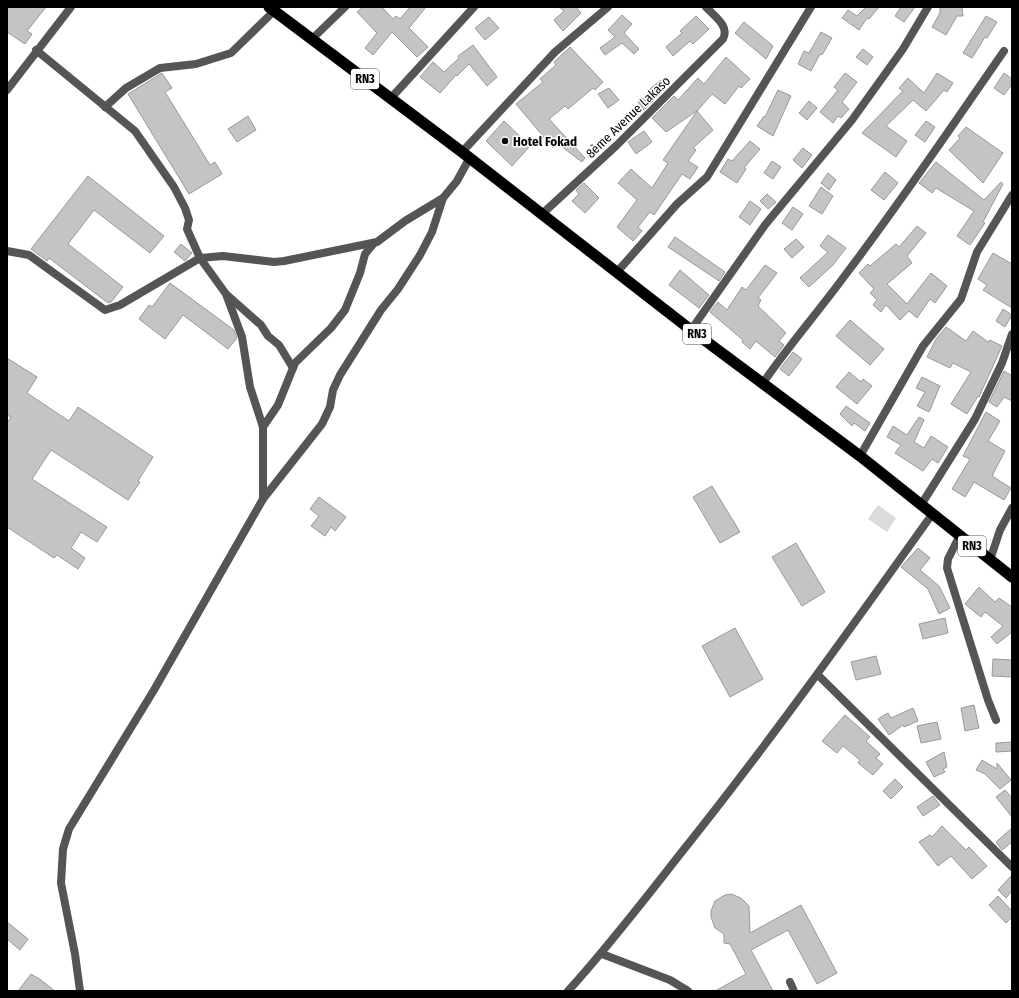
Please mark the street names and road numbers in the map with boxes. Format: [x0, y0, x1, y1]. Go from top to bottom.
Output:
road number: RN3 [351, 69, 379, 89]
street label: 8ème Avenue Lakaso [583, 73, 673, 161]
road number: RN3 [683, 324, 711, 344]
road number: RN3 [958, 536, 986, 556]

